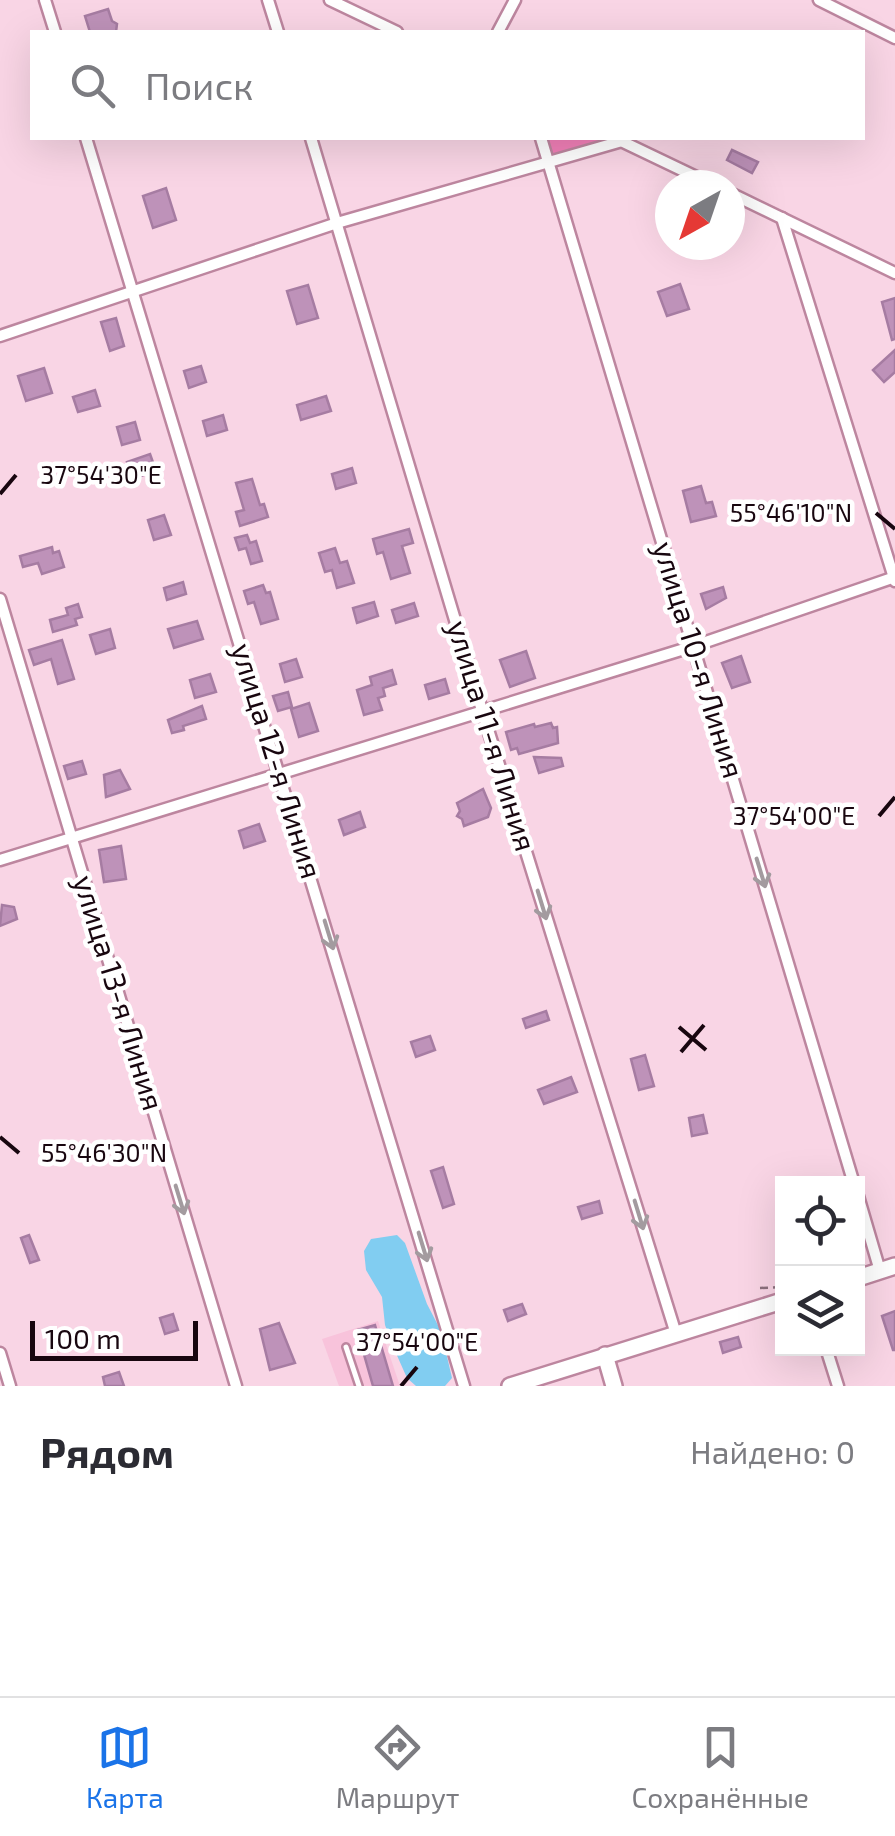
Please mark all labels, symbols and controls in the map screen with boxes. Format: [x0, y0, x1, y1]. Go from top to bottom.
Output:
search box [30, 30, 865, 140]
icon: search [65, 58, 120, 113]
text: Поиск [145, 62, 254, 108]
north arrow [655, 170, 745, 260]
text: 37°54'30"E [40, 459, 162, 489]
text: 55°46'10"N [730, 497, 852, 527]
street label: улица 10-я Линия [646, 537, 753, 782]
street label: улица 11-я Линия [440, 616, 545, 855]
street label: улица 12-я Линия [224, 638, 331, 883]
text: 37°54'00"E [733, 800, 855, 830]
one-way arrow [753, 857, 771, 888]
street label: улица 13-я Линия [66, 870, 173, 1115]
one-way arrow [535, 889, 553, 920]
one-way arrow [321, 919, 339, 951]
text: 55°46'30"N [41, 1137, 167, 1167]
map controls [775, 1176, 865, 1356]
button: locate [775, 1176, 865, 1266]
one-way arrow [172, 1184, 190, 1216]
one-way arrow [631, 1199, 649, 1231]
one-way arrow [415, 1230, 433, 1262]
button: layers [775, 1266, 865, 1356]
scale bar [30, 1316, 198, 1360]
text: 100 m [45, 1321, 121, 1355]
text: 37°54'00"E [356, 1326, 478, 1356]
text: Рядом [40, 1426, 174, 1476]
text: Найдено: 0 [690, 1432, 855, 1470]
tab: Карта [86, 1720, 164, 1814]
tab: Маршрут [336, 1720, 460, 1814]
tab: Сохранённые [632, 1720, 809, 1814]

